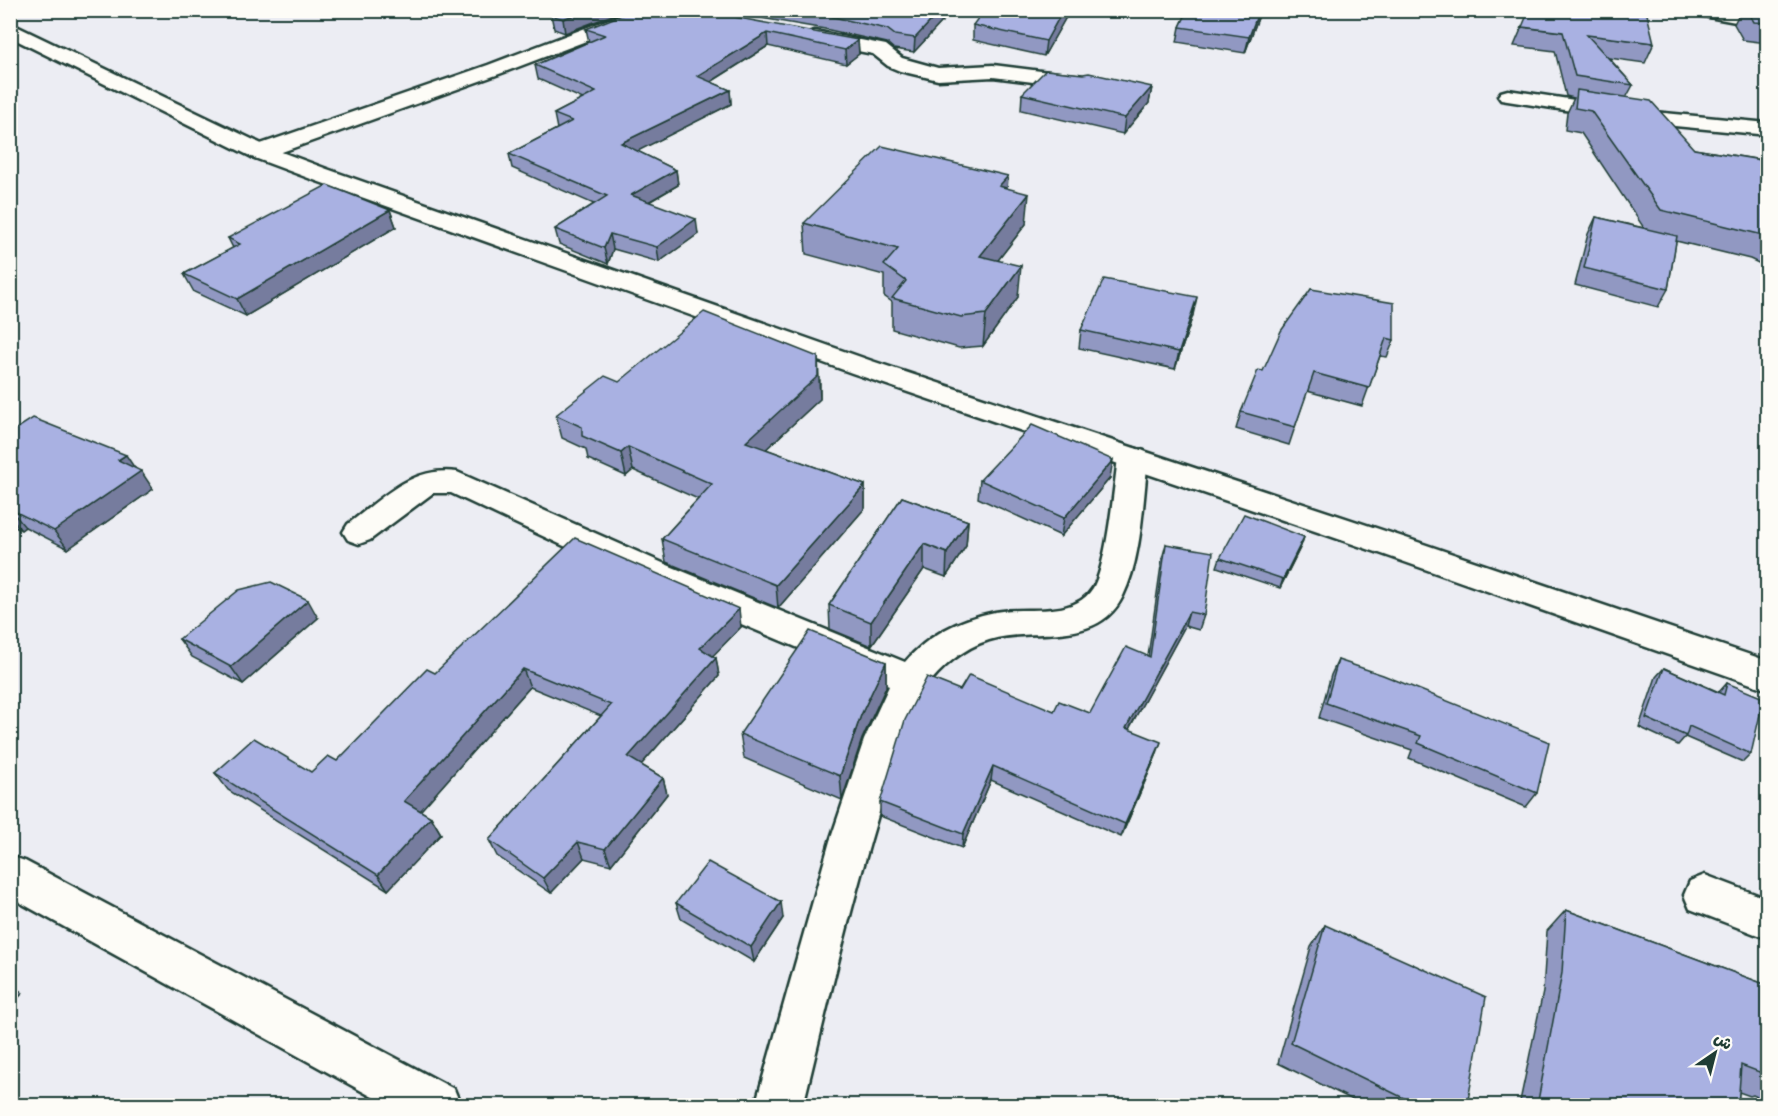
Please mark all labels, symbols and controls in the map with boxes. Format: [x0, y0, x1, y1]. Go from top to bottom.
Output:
north arrow [1685, 1023, 1745, 1083]
text: ش [1708, 1024, 1739, 1058]

